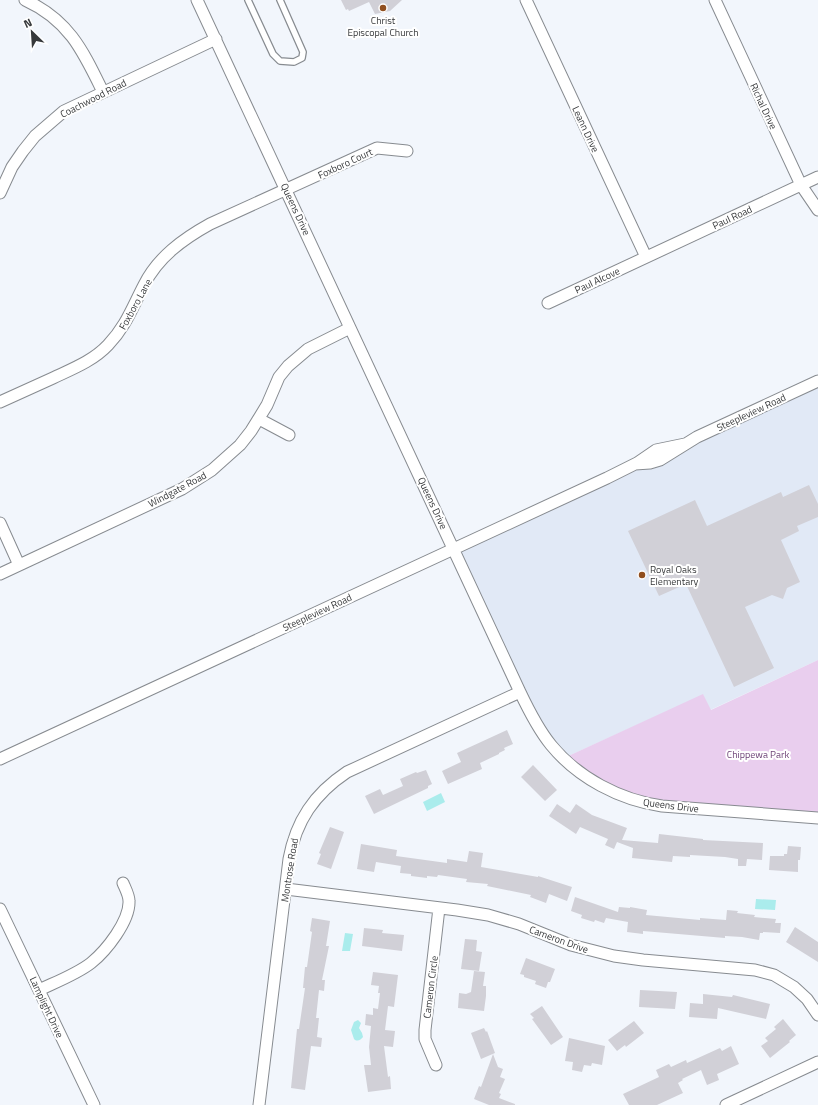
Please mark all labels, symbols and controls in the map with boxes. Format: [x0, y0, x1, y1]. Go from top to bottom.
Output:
marker: Christ Episcopal Church [378, 3, 388, 13]
north arrow [12, 12, 52, 52]
place label: Christ Episcopal Church [347, 13, 419, 40]
text: N [21, 14, 35, 32]
street label: Coachwood Road [57, 75, 129, 122]
street label: Richal Drive [746, 81, 781, 132]
street label: Leann Drive [568, 104, 603, 155]
street label: Foxboro Court [315, 144, 376, 183]
street label: Queens Drive [277, 181, 314, 238]
street label: Paul Road [710, 202, 755, 233]
street label: Paul Alcove [572, 263, 622, 297]
street label: Foxboro Lane [115, 276, 156, 333]
street label: Steepleview Road [714, 390, 788, 435]
street label: Windgate Road [145, 468, 209, 511]
street label: Queens Drive [414, 475, 451, 532]
place label: Royal Oaks Elementary [650, 562, 699, 589]
marker: Royal Oaks Elementary [637, 570, 647, 580]
street label: Steepleview Road [280, 590, 354, 635]
park label: Chippewa Park [727, 747, 789, 762]
street label: Queens Drive [642, 795, 700, 816]
street label: Montrose Road [277, 837, 302, 903]
street label: Cameron Drive [527, 922, 591, 957]
street label: Cameron Circle [419, 955, 442, 1019]
street label: Lamplight Drive [26, 974, 67, 1040]

